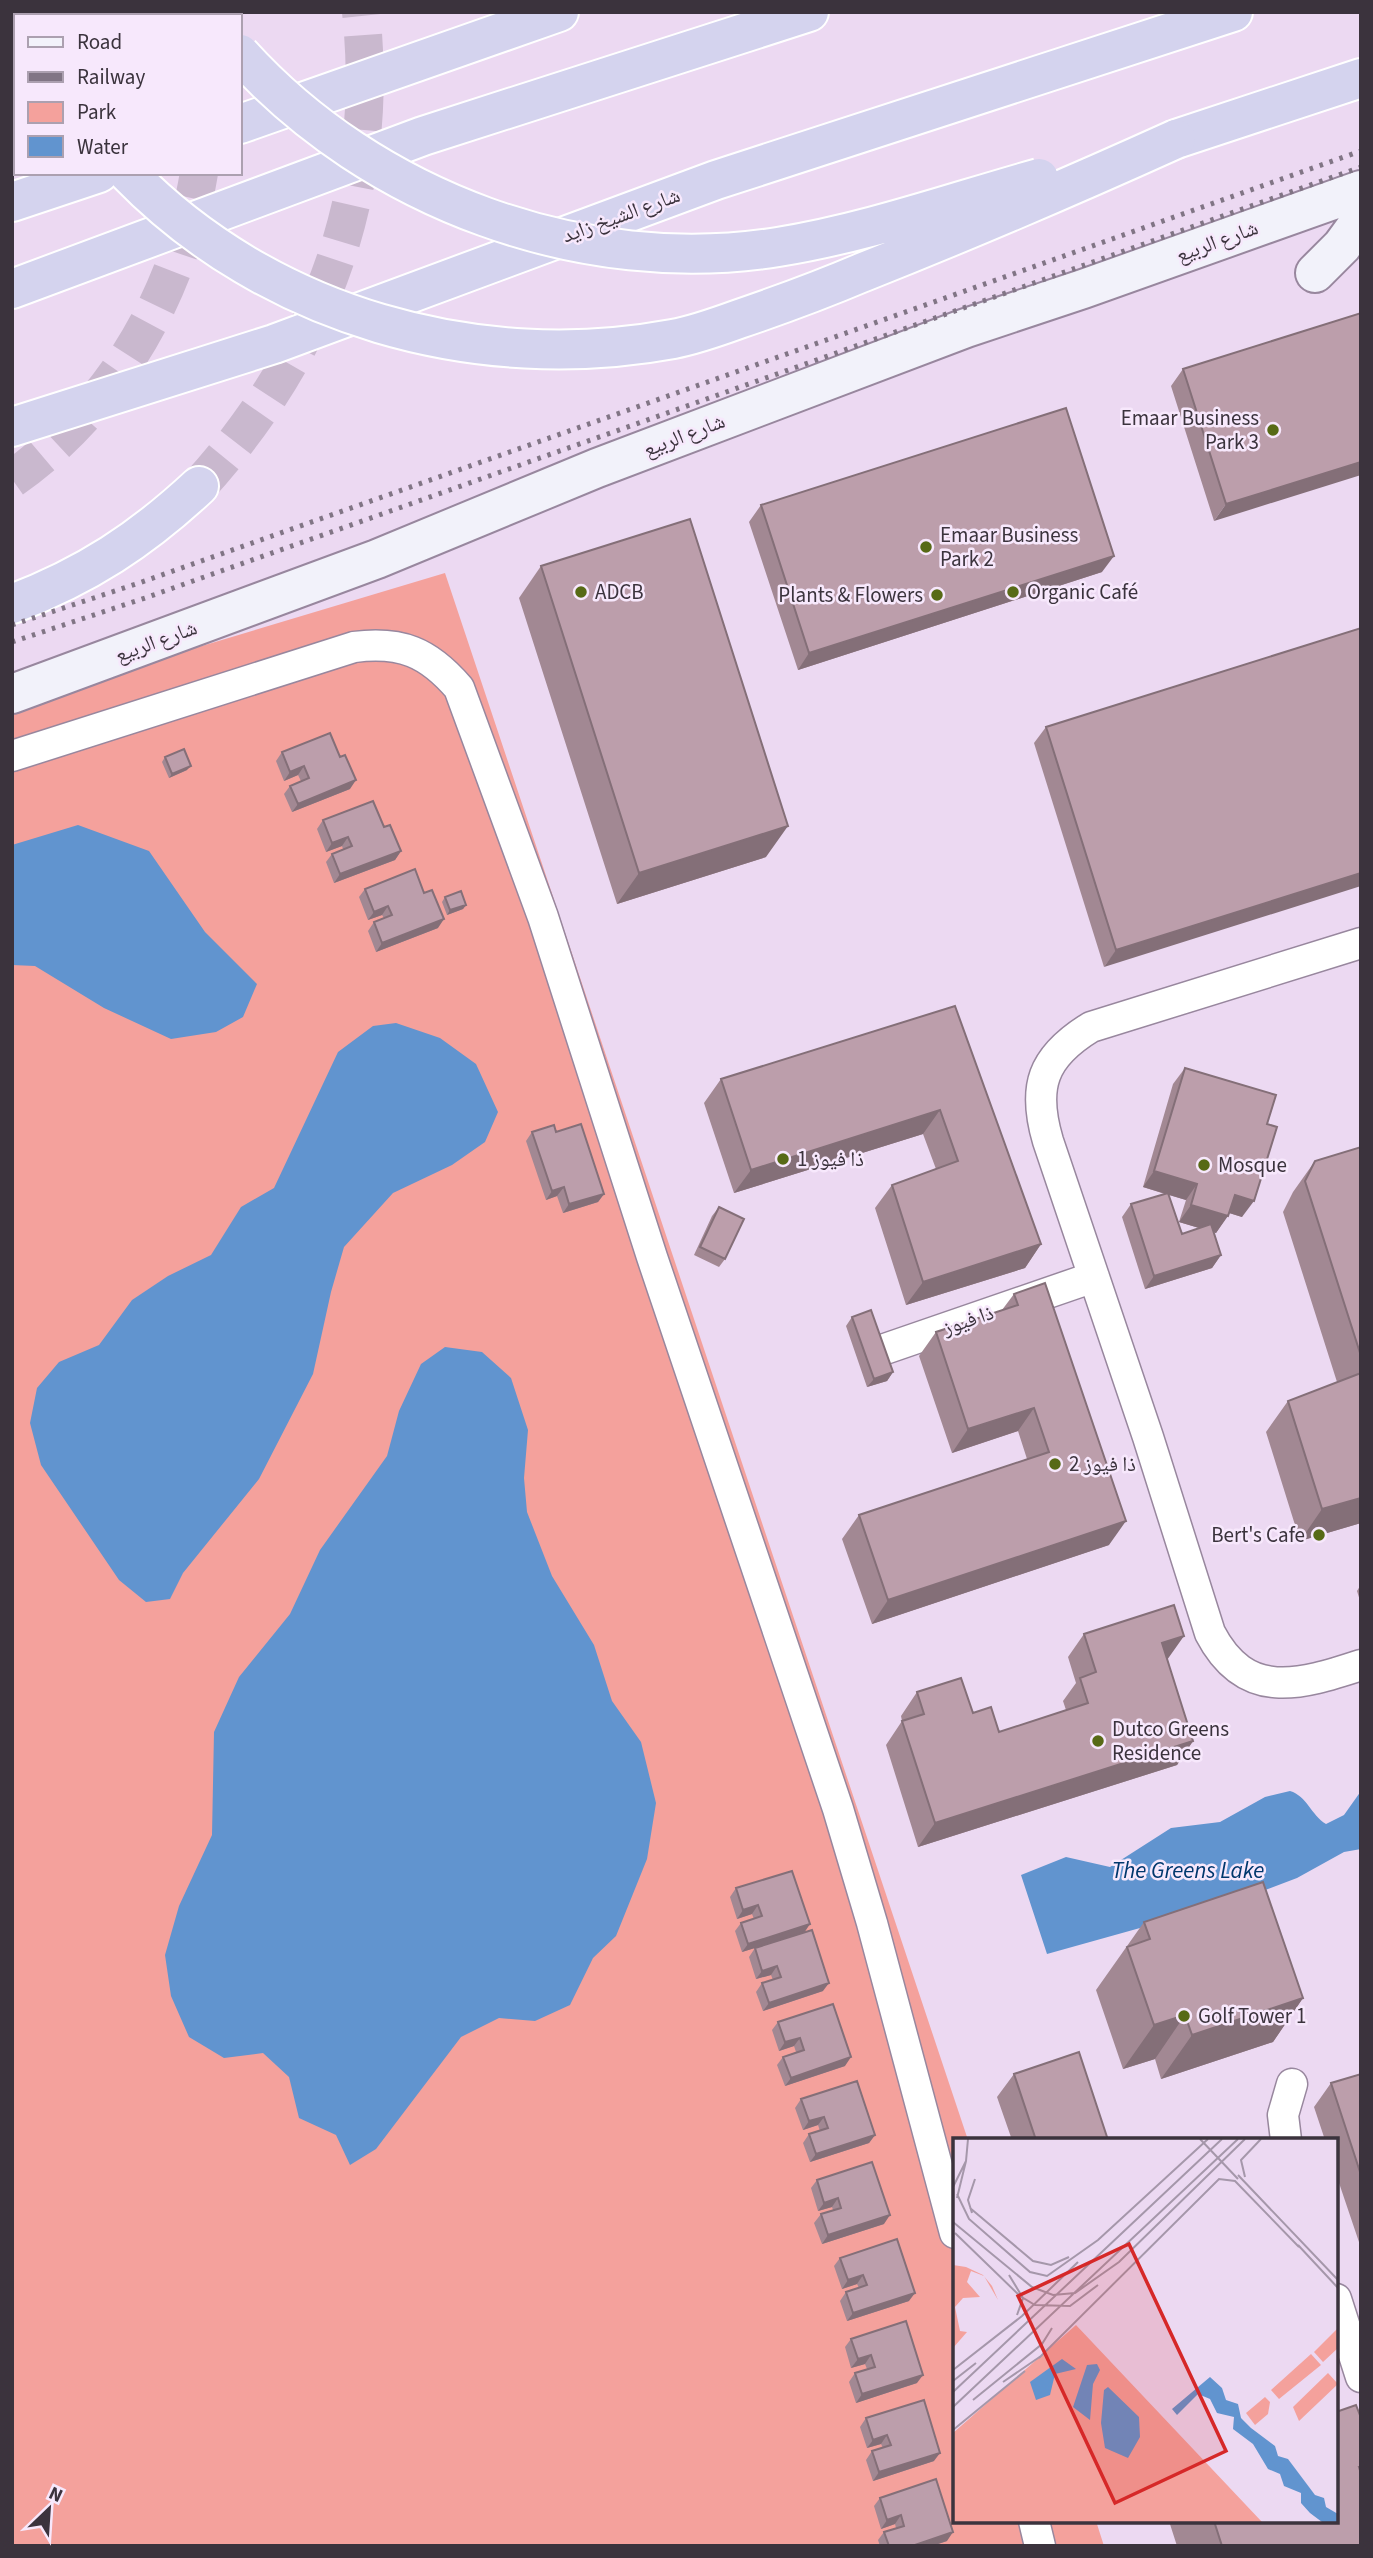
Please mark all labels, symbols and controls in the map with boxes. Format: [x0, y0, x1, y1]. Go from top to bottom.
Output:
legend [14, 14, 242, 175]
text: Road [77, 27, 122, 57]
text: Railway [77, 62, 145, 92]
text: Park [77, 97, 117, 127]
text: Water [77, 132, 129, 162]
street label: شارع الشيخ زايد [558, 180, 684, 250]
street label: شارع الربيع [1172, 212, 1262, 270]
place label: Emaar Business Park 3 [1121, 403, 1259, 457]
street label: شارع الربيع [639, 406, 729, 464]
marker: Emaar Business Park 3 [1265, 422, 1281, 438]
place label: Emaar Business Park 2 [940, 520, 1079, 574]
marker: Emaar Business Park 2 [918, 539, 934, 555]
place label: ADCB [595, 577, 644, 607]
place label: Organic Café [1027, 577, 1138, 607]
place label: Plants & Flowers [778, 580, 923, 610]
marker: ADCB [573, 584, 589, 600]
marker: Organic Café [1005, 584, 1021, 600]
marker: Plants & Flowers [929, 587, 945, 603]
street label: شارع الربيع [111, 612, 201, 670]
place label: ذا فيوز 1 [797, 1144, 864, 1174]
place label: Mosque [1218, 1150, 1287, 1180]
marker: ذا فيوز 1 [775, 1151, 791, 1167]
marker: Mosque [1196, 1157, 1212, 1173]
street label: ذا فيوز [937, 1297, 998, 1343]
place label: ذا فيوز 2 [1069, 1449, 1136, 1479]
marker: ذا فيوز 2 [1047, 1456, 1063, 1472]
place label: Bert's Cafe [1211, 1520, 1305, 1550]
marker: Bert's Cafe [1311, 1527, 1327, 1543]
place label: Dutco Greens Residence [1112, 1714, 1229, 1768]
marker: Dutco Greens Residence [1090, 1733, 1106, 1749]
water label: The Greens Lake [1112, 1854, 1264, 1887]
place label: Golf Tower 1 [1198, 2001, 1307, 2031]
marker: Golf Tower 1 [1176, 2008, 1192, 2024]
inset map [953, 2138, 1338, 2523]
north arrow [14, 2474, 84, 2544]
text: N [44, 2480, 67, 2510]

